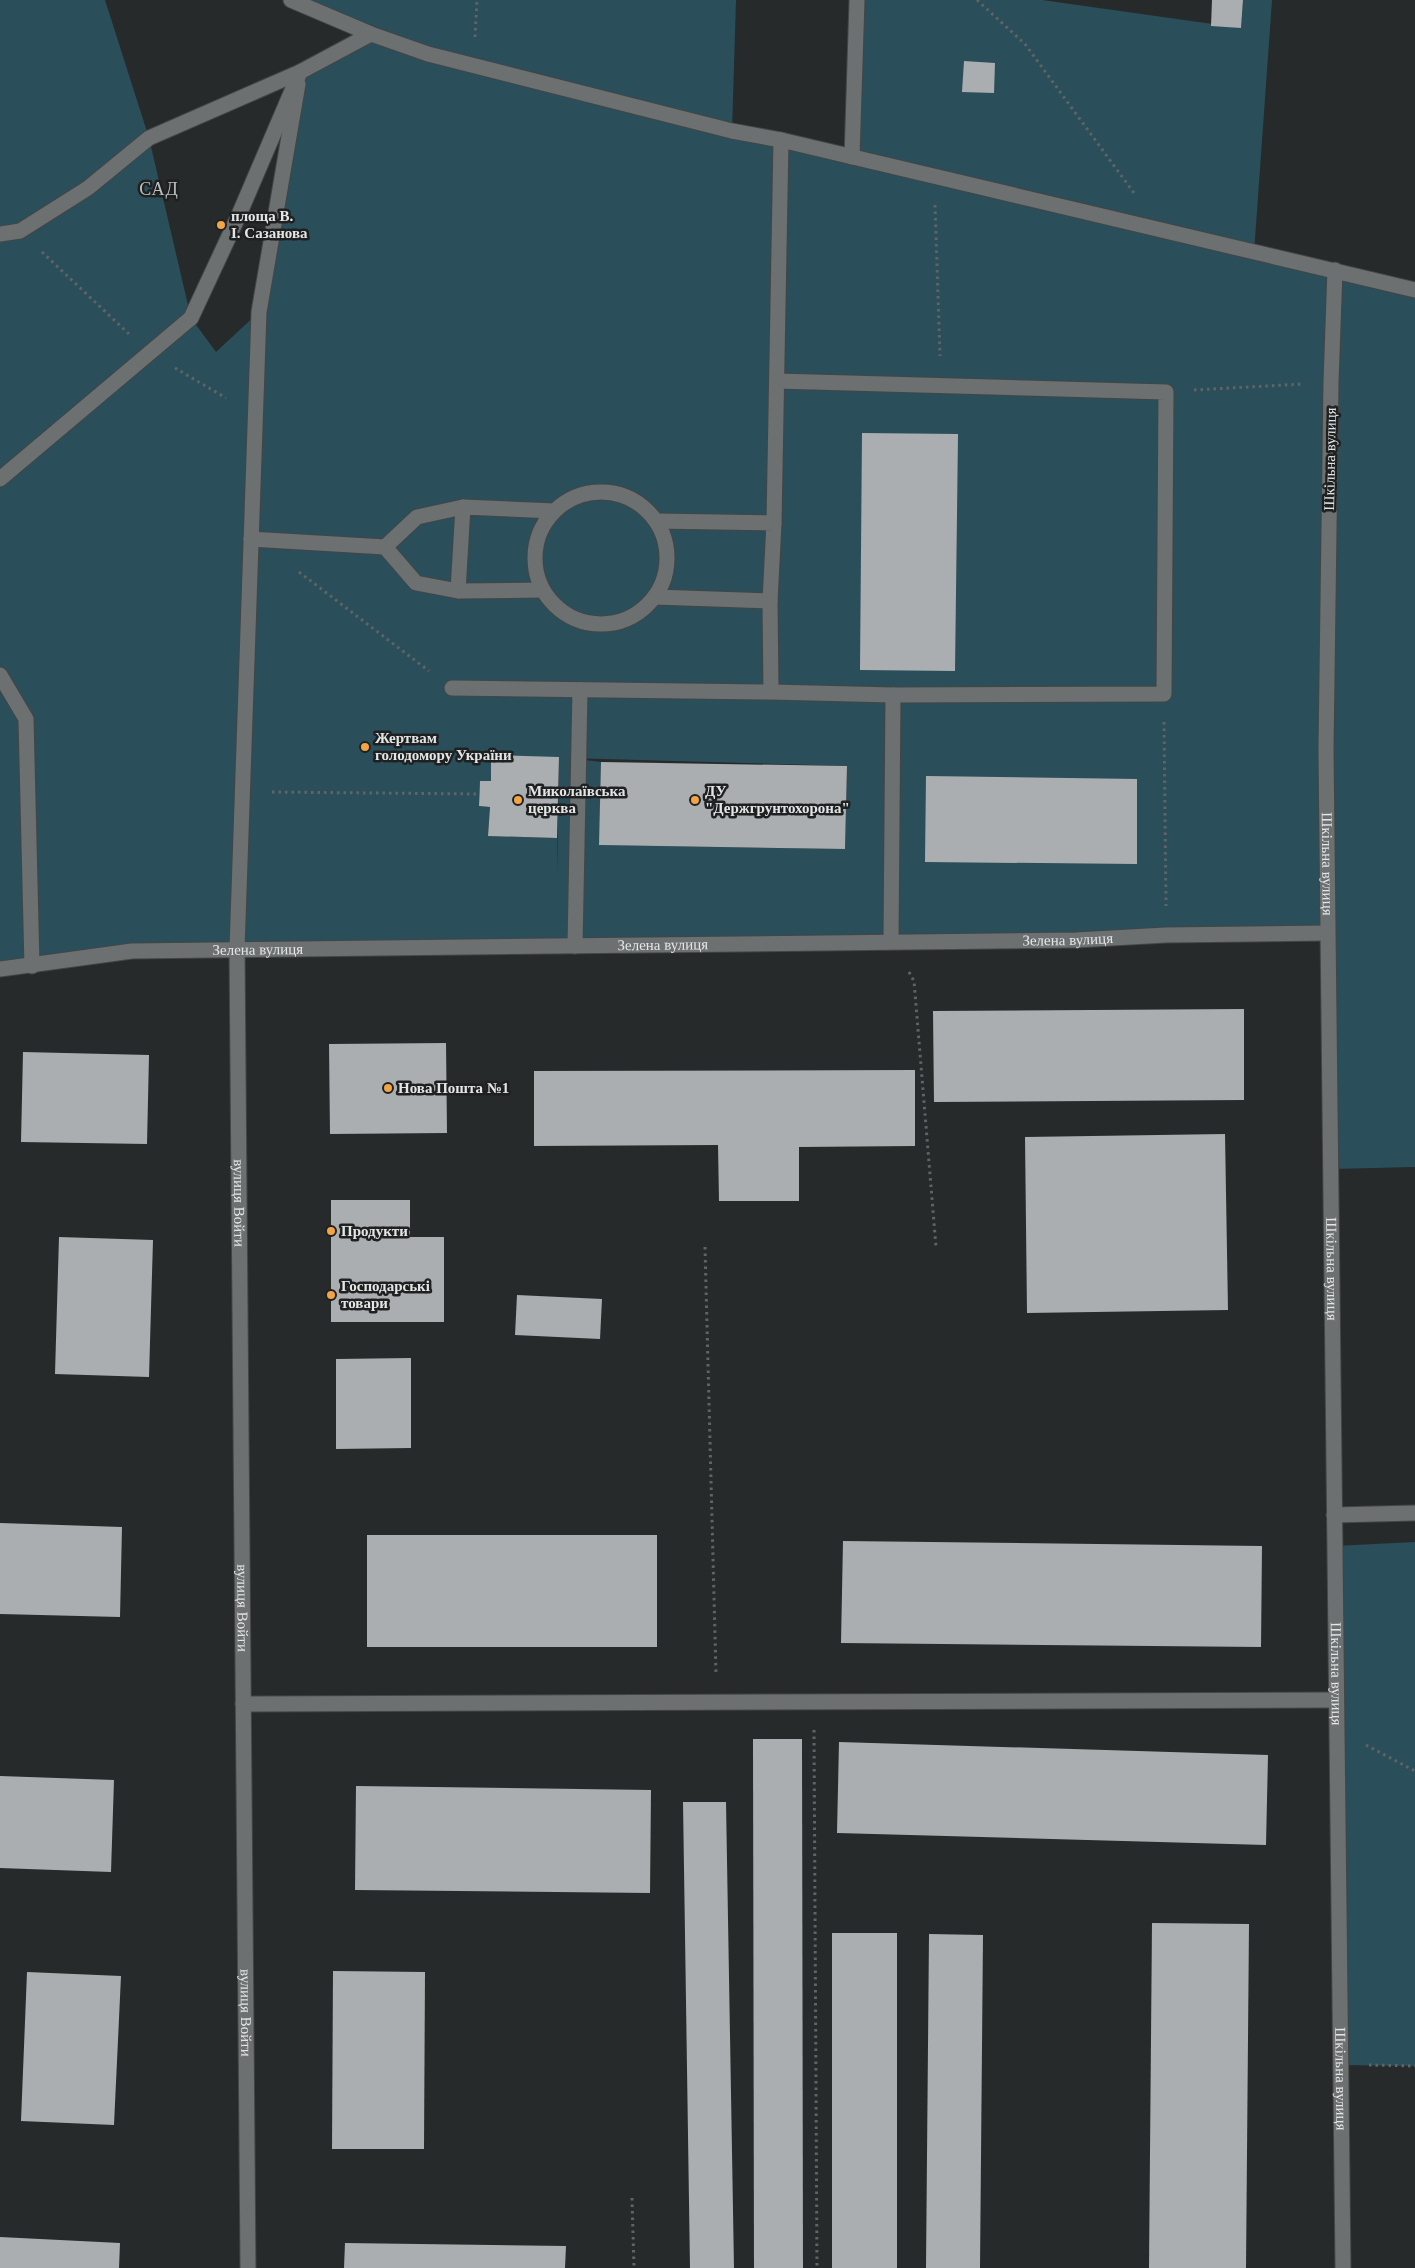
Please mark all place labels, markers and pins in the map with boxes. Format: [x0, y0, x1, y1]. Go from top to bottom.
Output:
place label: площа В. І. Сазанова [231, 208, 308, 241]
marker: площа В. І. Сазанова [215, 219, 227, 231]
place label: Жертвам голодомору України [375, 730, 512, 763]
marker: Жертвам голодомору України [359, 741, 371, 753]
place label: Миколаївська церква [528, 783, 626, 816]
place label: ДУ "Держгрунтохорона" [705, 783, 850, 816]
marker: Миколаївська церква [512, 794, 524, 806]
marker: ДУ "Держгрунтохорона" [689, 794, 701, 806]
place label: Нова Пошта №1 [398, 1080, 509, 1096]
marker: Нова Пошта №1 [382, 1082, 394, 1094]
place label: Продукти [341, 1223, 408, 1239]
marker: Продукти [325, 1225, 337, 1237]
place label: Господарські товари [341, 1278, 430, 1311]
marker: Господарські товари [325, 1289, 337, 1301]

